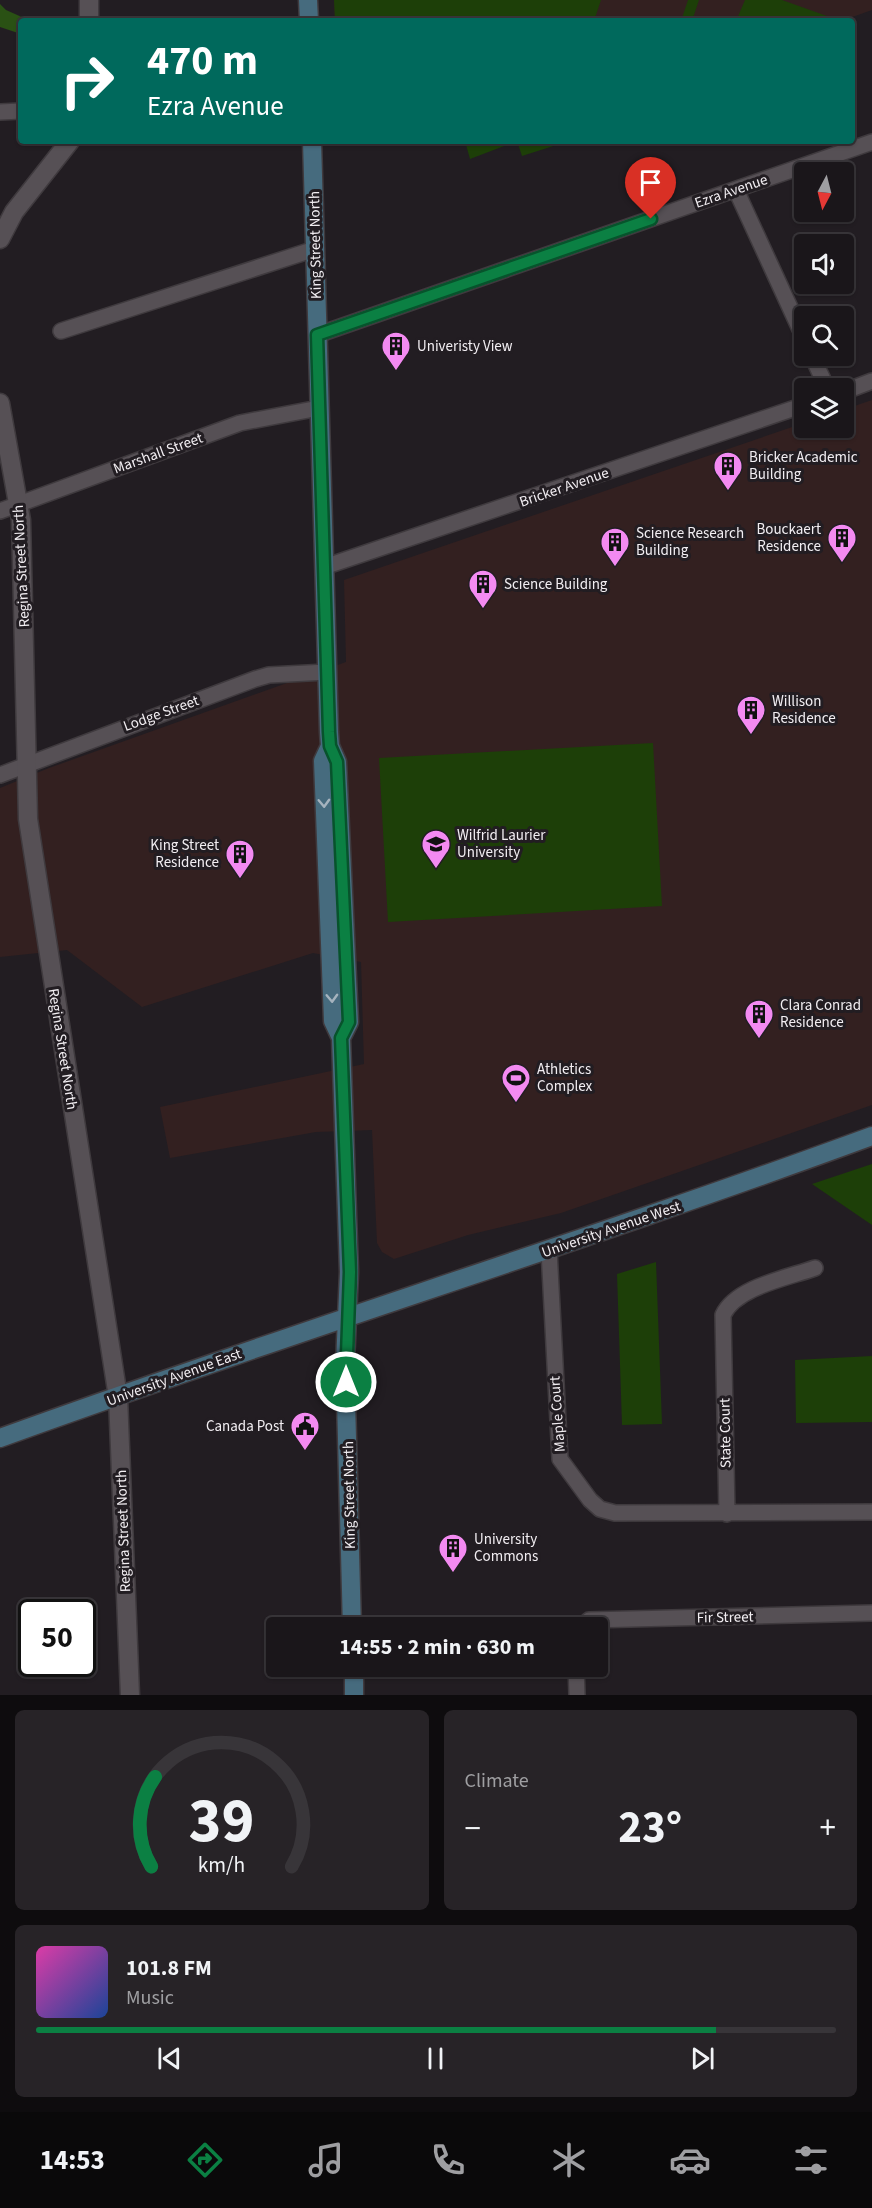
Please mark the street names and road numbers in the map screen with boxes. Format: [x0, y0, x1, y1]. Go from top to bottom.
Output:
street label: Ezra Avenue [692, 169, 770, 214]
street label: King Street North [304, 191, 327, 299]
street label: Marshall Street [110, 428, 206, 479]
street label: Bricker Avenue [516, 462, 612, 513]
street label: Regina Street North [8, 504, 35, 628]
street label: Lodge Street [120, 690, 202, 737]
street label: Regina Street North [43, 987, 82, 1111]
street label: University Avenue West [539, 1196, 683, 1263]
street label: University Avenue East [104, 1343, 244, 1412]
street label: Maple Court [544, 1375, 571, 1453]
street label: State Court [714, 1398, 737, 1468]
street label: King Street North [338, 1441, 361, 1549]
street label: Regina Street North [111, 1469, 136, 1593]
street label: Fir Street [696, 1607, 754, 1628]

